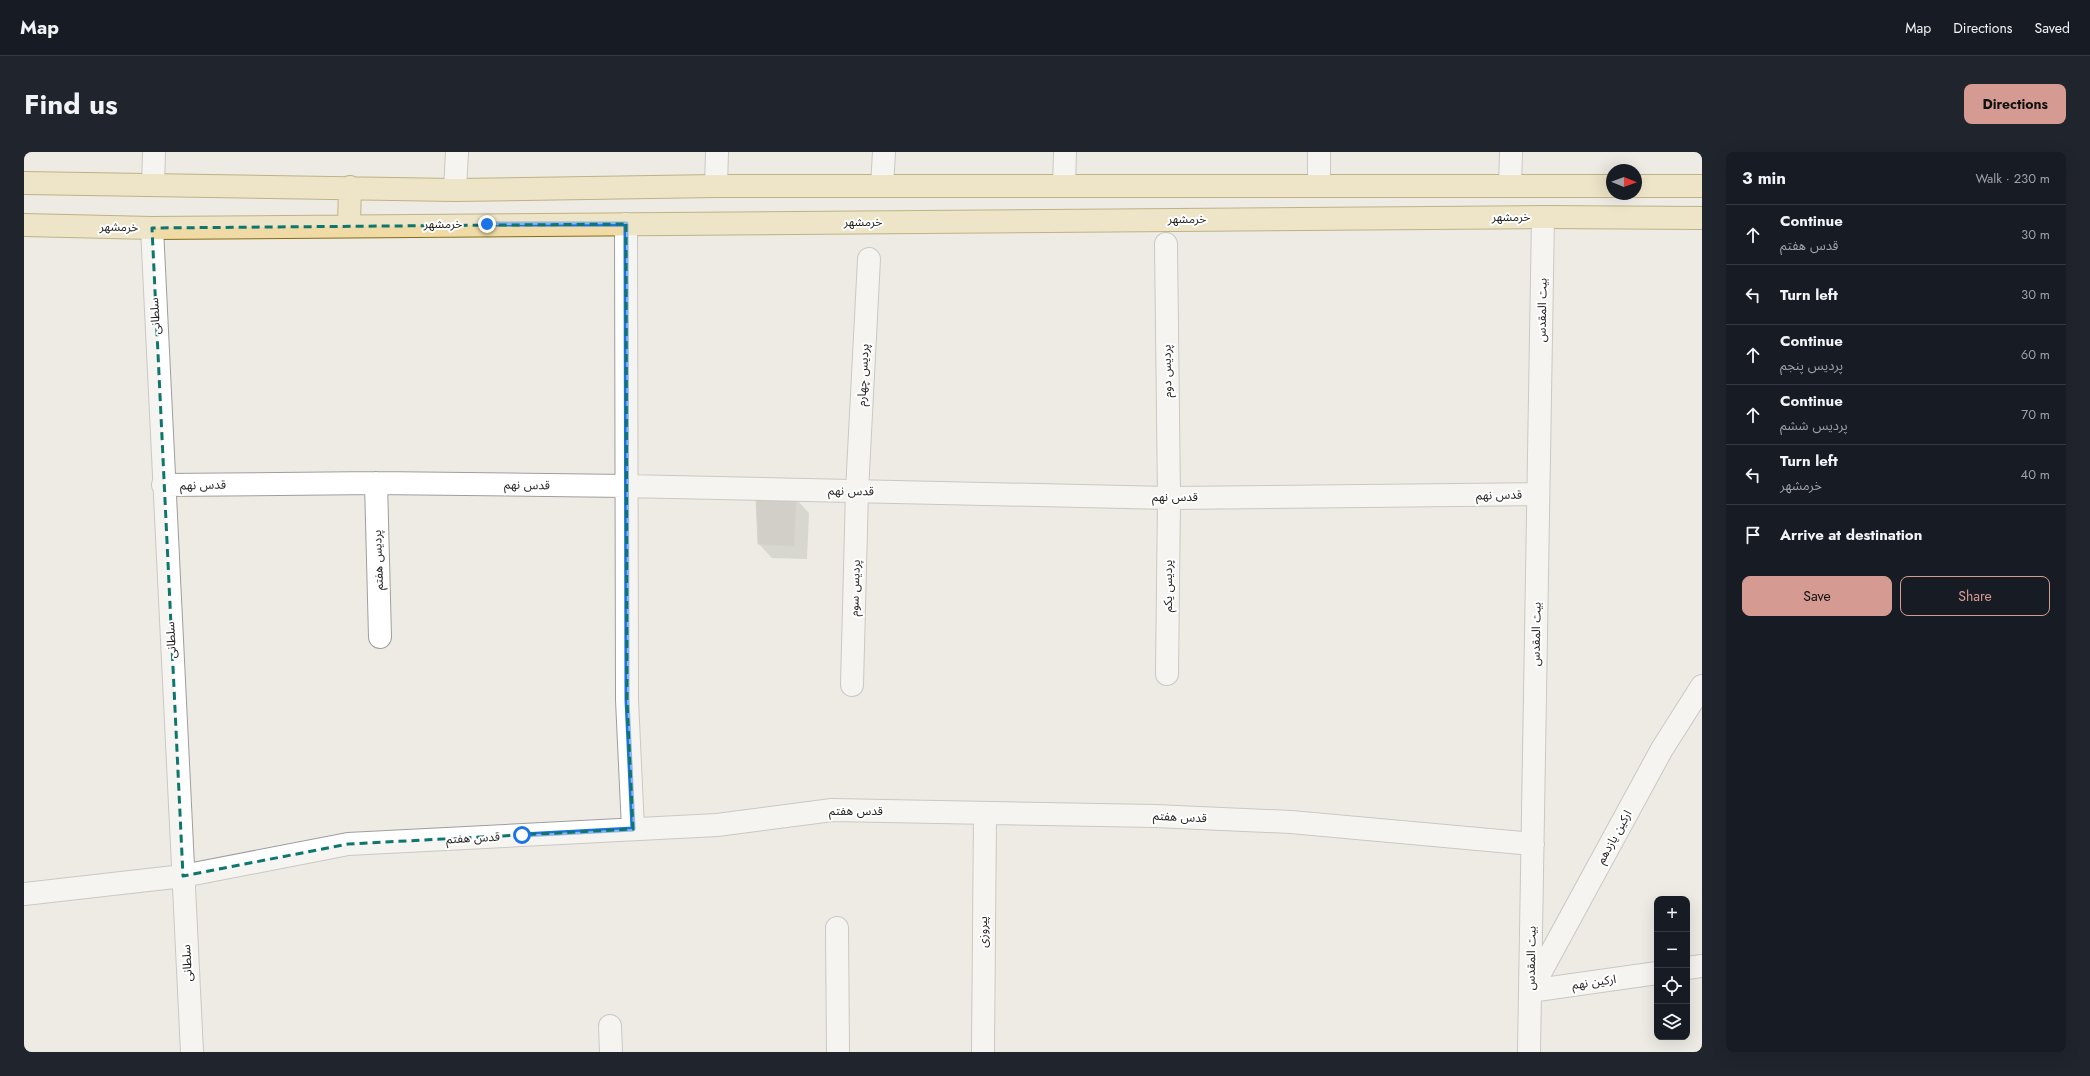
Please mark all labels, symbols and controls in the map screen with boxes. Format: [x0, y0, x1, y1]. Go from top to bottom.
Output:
text: Map [20, 14, 59, 41]
text: Map [1905, 18, 1931, 38]
text: Directions [1953, 18, 2013, 38]
text: Saved [2035, 18, 2070, 38]
text: Find us [24, 84, 118, 125]
button: Directions [1964, 84, 2066, 124]
north arrow [1606, 164, 1642, 200]
text: 3 min [1742, 166, 1786, 190]
text: Walk · 230 m [1975, 169, 2050, 188]
street label: خرمشهر [1491, 208, 1530, 226]
street label: خرمشهر [1167, 210, 1206, 228]
text: Continue [1780, 210, 1843, 232]
street label: خرمشهر [843, 213, 882, 231]
street label: خرمشهر [423, 215, 462, 233]
route end [478, 215, 496, 233]
street label: خرمشهر [99, 218, 138, 236]
icon: ahead [1742, 224, 1764, 246]
text: 30 m [2021, 225, 2050, 244]
text: قدس هفتم [1780, 236, 1838, 255]
street label: بیت المقدس [1532, 278, 1552, 342]
icon: left [1742, 284, 1764, 306]
text: Turn left [1780, 284, 1838, 306]
text: 30 m [2021, 285, 2050, 304]
street label: سلطانی [145, 297, 165, 335]
text: Continue [1780, 330, 1843, 352]
street label: پردیس چهارم [852, 343, 874, 407]
street label: پردیس دوم [1158, 344, 1176, 398]
icon: ahead [1742, 344, 1764, 366]
text: 60 m [2021, 345, 2050, 364]
text: پردیس پنجم [1780, 356, 1843, 375]
text: Continue [1780, 390, 1843, 412]
icon: ahead [1742, 404, 1764, 426]
text: 70 m [2021, 405, 2050, 424]
text: پردیس ششم [1780, 416, 1848, 435]
text: Turn left [1780, 450, 1838, 472]
icon: left [1742, 464, 1764, 486]
text: 40 m [2021, 465, 2050, 484]
street label: قدس نهم [180, 476, 226, 494]
street label: قدس نهم [504, 476, 550, 494]
text: خرمشهر [1780, 476, 1822, 495]
street label: قدس نهم [828, 482, 874, 500]
street label: قدس نهم [1476, 486, 1522, 504]
street label: قدس نهم [1152, 488, 1198, 506]
icon: arrive [1742, 524, 1764, 546]
text: Arrive at destination [1780, 524, 1922, 546]
street label: پردیس هفتم [368, 530, 388, 590]
street label: پردیس سوم [845, 559, 865, 617]
street label: پردیس یکم [1159, 560, 1177, 612]
button: Save [1742, 576, 1892, 616]
button: Share [1900, 576, 2050, 616]
street label: بیت المقدس [1526, 602, 1546, 666]
street label: سلطانی [161, 621, 181, 659]
street label: قدس هفتم [829, 802, 883, 820]
street label: قدس هفتم [1153, 807, 1207, 827]
street label: ارکین یازدهم [1592, 807, 1636, 867]
route start [513, 826, 531, 844]
street label: قدس هفتم [446, 828, 500, 848]
map controls [1654, 896, 1690, 1040]
button: + [1654, 896, 1690, 932]
street label: پیروزی [974, 916, 992, 948]
street label: بیت المقدس [1521, 926, 1541, 990]
button: − [1654, 932, 1690, 968]
street label: سلطانی [177, 944, 197, 982]
button: locate [1654, 968, 1690, 1004]
street label: ارکین نهم [1571, 970, 1617, 994]
button: layers [1654, 1004, 1690, 1040]

